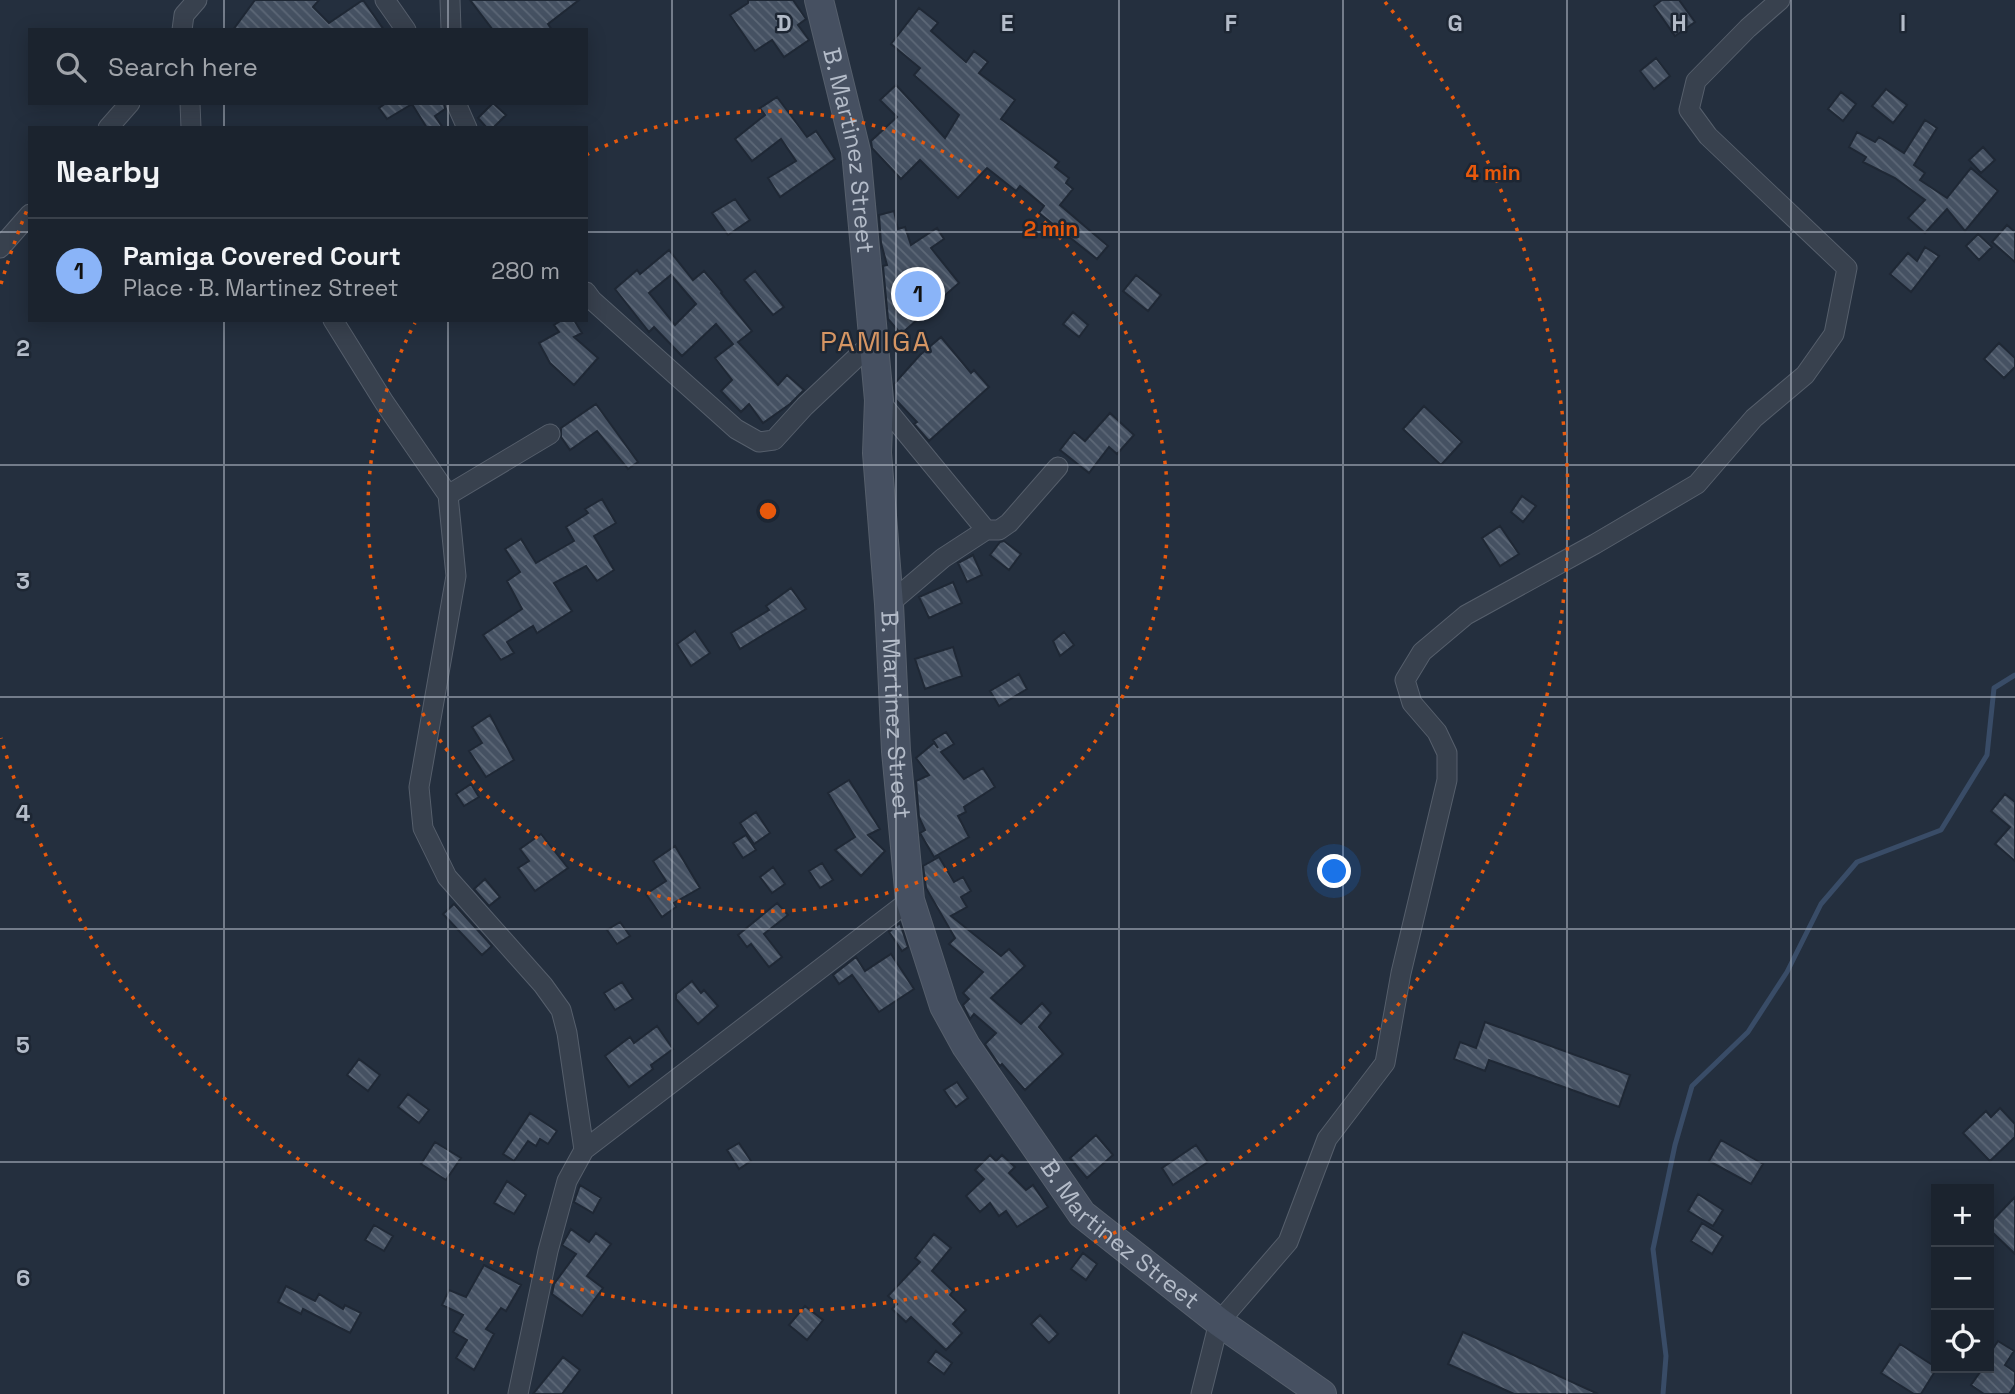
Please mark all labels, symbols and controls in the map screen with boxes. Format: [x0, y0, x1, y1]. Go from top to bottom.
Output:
text: D [776, 8, 792, 38]
text: E [1001, 8, 1013, 38]
text: F [1225, 8, 1237, 38]
text: G [1447, 8, 1463, 38]
text: H [1671, 8, 1687, 38]
text: I [1900, 8, 1906, 38]
search box [28, 28, 588, 105]
street label: B. Martinez Street [816, 45, 881, 255]
icon: search [52, 48, 90, 86]
text: Search here [108, 50, 258, 84]
text: Nearby [56, 152, 160, 191]
text: 4 min [1465, 159, 1521, 186]
text: 2 min [1024, 215, 1078, 242]
text: Pamiga Covered Court [123, 239, 401, 273]
text: 1 [74, 256, 84, 286]
text: 280 m [491, 256, 560, 286]
pin: 1 [895, 268, 941, 320]
text: Place · B. Martinez Street [123, 273, 399, 303]
district label: PAMIGA [820, 323, 932, 359]
text: 2 [16, 333, 30, 363]
centre of rings [756, 499, 780, 523]
text: 3 [16, 566, 30, 596]
street label: B. Martinez Street [874, 610, 918, 820]
text: 4 [16, 798, 31, 828]
your location [1317, 854, 1351, 888]
text: 5 [16, 1030, 30, 1060]
street label: B. Martinez Street [1034, 1153, 1206, 1316]
map controls [1931, 1184, 1994, 1373]
button: + [1931, 1184, 1994, 1247]
button: − [1931, 1247, 1994, 1310]
text: 6 [16, 1263, 30, 1293]
button: locate [1931, 1310, 1994, 1373]

